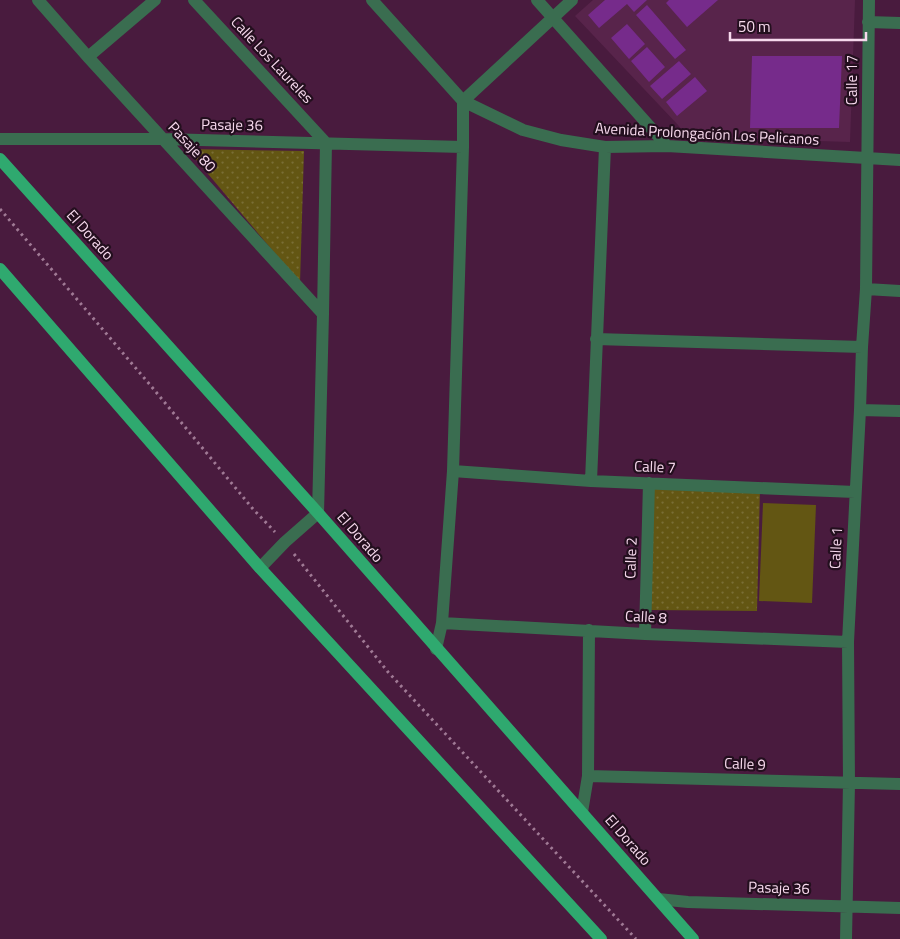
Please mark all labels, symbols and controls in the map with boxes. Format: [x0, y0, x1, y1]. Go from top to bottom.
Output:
scale bar [730, 10, 866, 42]
street label: Calle Los Laureles [226, 11, 319, 109]
text: 50 m [738, 15, 771, 38]
street label: Calle 17 [840, 55, 863, 105]
street label: Pasaje 36 [201, 112, 263, 137]
street label: Pasaje 80 [163, 116, 222, 177]
street label: Avenida Prolongación Los Pelicanos [594, 116, 820, 151]
street label: El Dorado [61, 204, 119, 265]
street label: Calle 7 [634, 454, 676, 479]
street label: El Dorado [332, 506, 389, 567]
street label: Calle 1 [823, 526, 848, 569]
street label: Calle 2 [618, 537, 643, 579]
street label: Calle 8 [625, 604, 668, 629]
street label: Calle 9 [724, 751, 766, 776]
street label: El Dorado [600, 809, 657, 870]
street label: Pasaje 36 [748, 875, 810, 900]

